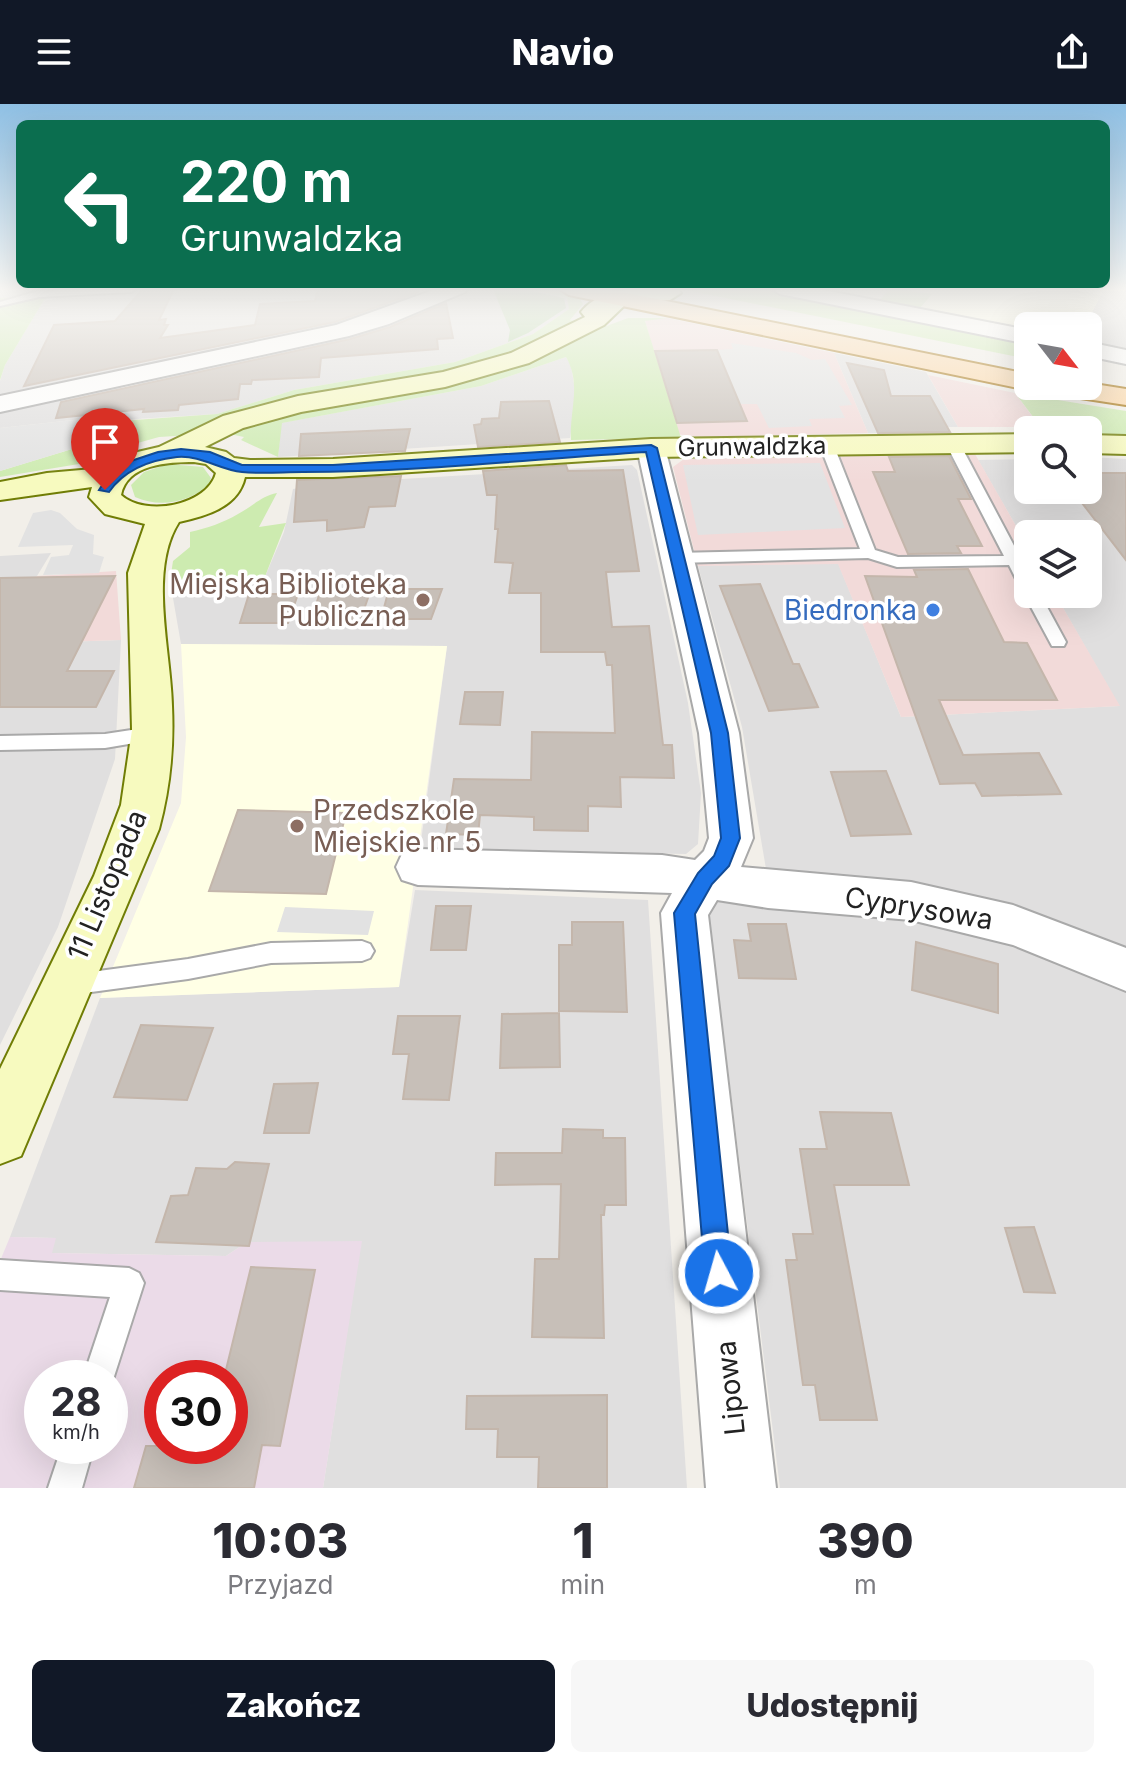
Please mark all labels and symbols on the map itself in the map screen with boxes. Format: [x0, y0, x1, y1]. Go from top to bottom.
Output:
north arrow [1014, 312, 1102, 400]
pin [71, 408, 139, 490]
street label: Grunwaldzka [677, 431, 827, 462]
place label: Miejska Biblioteka Publiczna [169, 567, 407, 633]
marker: Miejska Biblioteka Publiczna [414, 591, 432, 609]
place label: Biedronka [784, 593, 917, 627]
marker: Biedronka [924, 601, 942, 619]
place label: Przedszkole Miejskie nr 5 [313, 793, 481, 859]
street label: 11 Listopada [60, 805, 154, 965]
marker: Przedszkole Miejskie nr 5 [288, 817, 306, 835]
street label: Cyprysowa [842, 879, 996, 937]
position arrow [677, 1231, 761, 1315]
street label: Lipowa [708, 1339, 752, 1437]
speed limit sign: 30 [144, 1360, 248, 1464]

